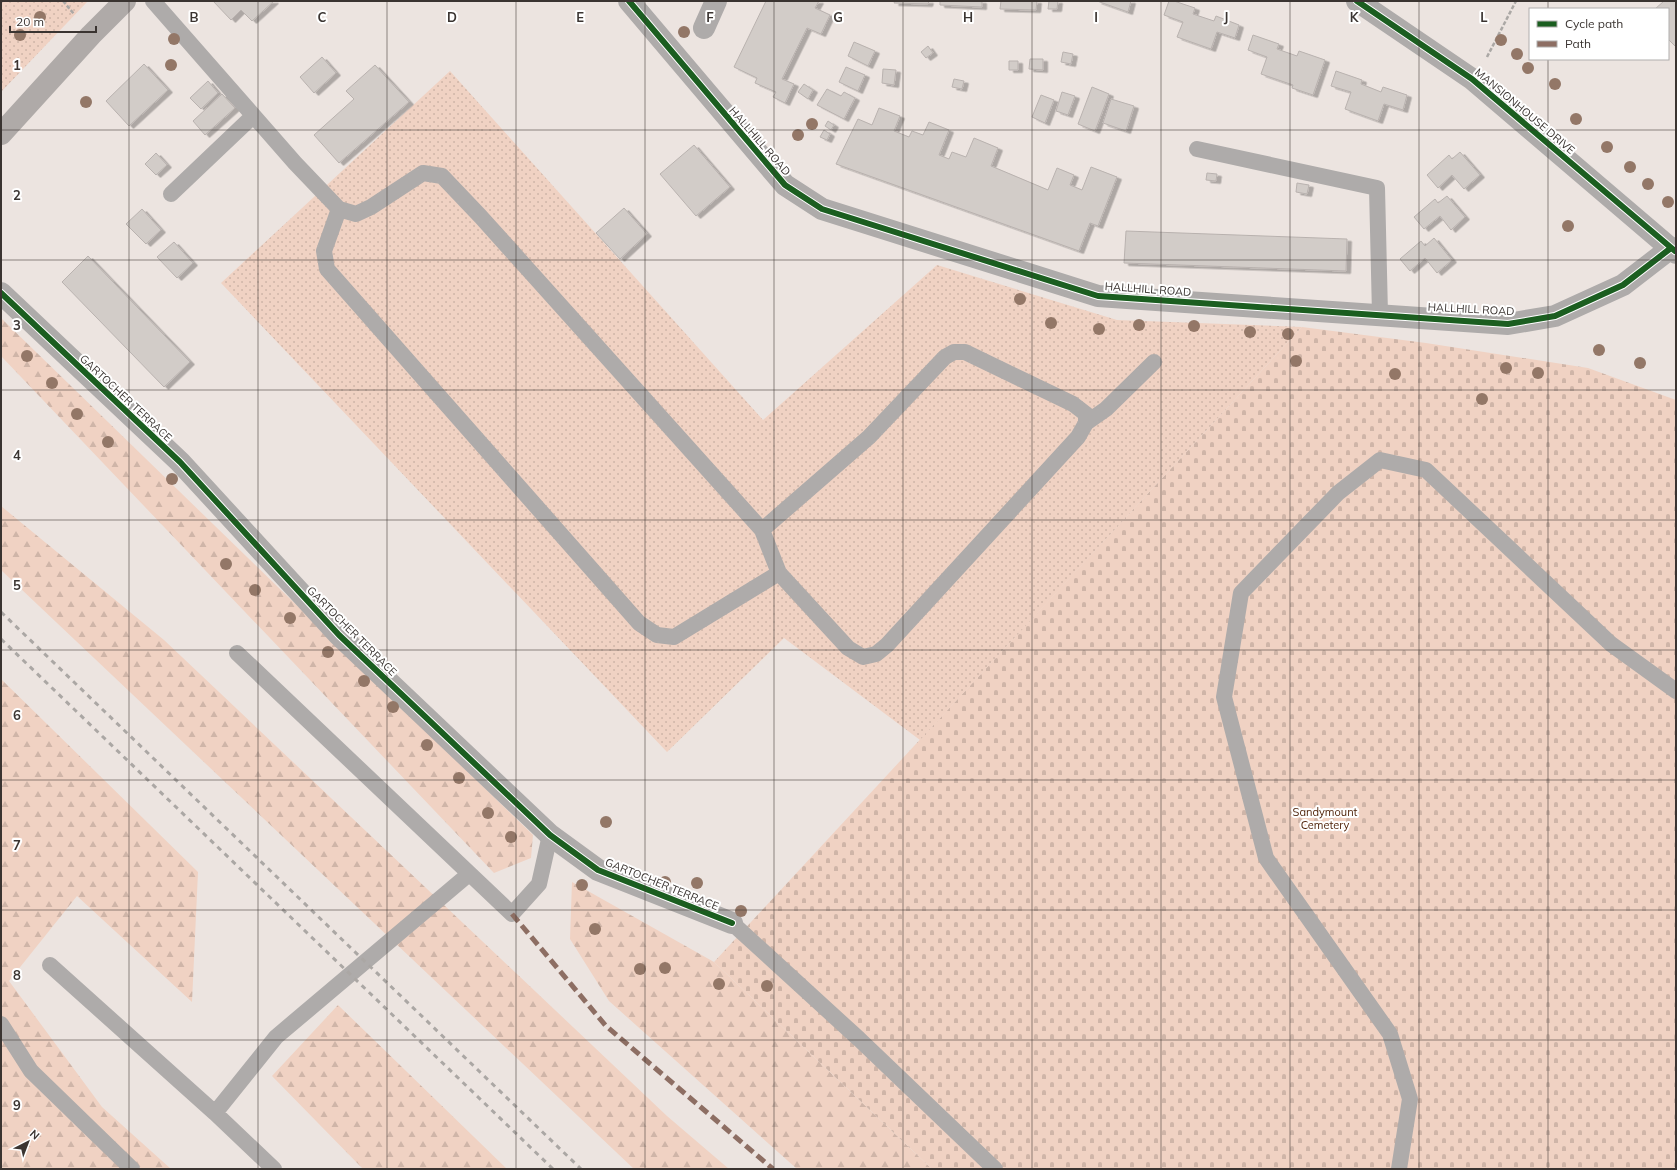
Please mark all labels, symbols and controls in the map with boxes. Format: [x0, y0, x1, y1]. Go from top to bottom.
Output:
scale bar [10, 8, 96, 34]
legend [1529, 8, 1669, 60]
text: B [190, 9, 199, 25]
text: C [318, 9, 327, 25]
text: D [447, 9, 457, 25]
text: E [576, 9, 584, 25]
text: F [706, 9, 714, 25]
text: G [833, 9, 843, 25]
text: H [963, 9, 973, 25]
text: I [1094, 9, 1098, 25]
text: J [1224, 9, 1228, 25]
text: K [1350, 9, 1360, 25]
text: L [1480, 9, 1488, 25]
text: 20 m [16, 14, 44, 29]
text: Cycle path [1565, 16, 1623, 31]
text: Path [1565, 36, 1591, 51]
text: 1 [13, 57, 21, 73]
street label: MANSIONHOUSE DRIVE [1472, 65, 1578, 157]
street label: HALLHILL ROAD [726, 104, 794, 178]
text: 2 [13, 187, 21, 203]
street label: HALLHILL ROAD [1104, 279, 1192, 299]
street label: HALLHILL ROAD [1427, 300, 1515, 318]
text: 3 [13, 317, 21, 333]
street label: GARTOCHER TERRACE [77, 352, 175, 444]
text: 4 [13, 447, 21, 463]
text: 5 [13, 577, 21, 593]
street label: GARTOCHER TERRACE [304, 583, 400, 679]
text: 6 [13, 707, 21, 723]
park label: Sandymount Cemetery [1293, 805, 1358, 832]
text: 7 [13, 837, 21, 853]
street label: GARTOCHER TERRACE [603, 855, 721, 913]
text: 8 [13, 967, 21, 983]
text: 9 [13, 1097, 21, 1113]
north arrow [8, 1122, 48, 1162]
text: N [27, 1127, 42, 1143]

